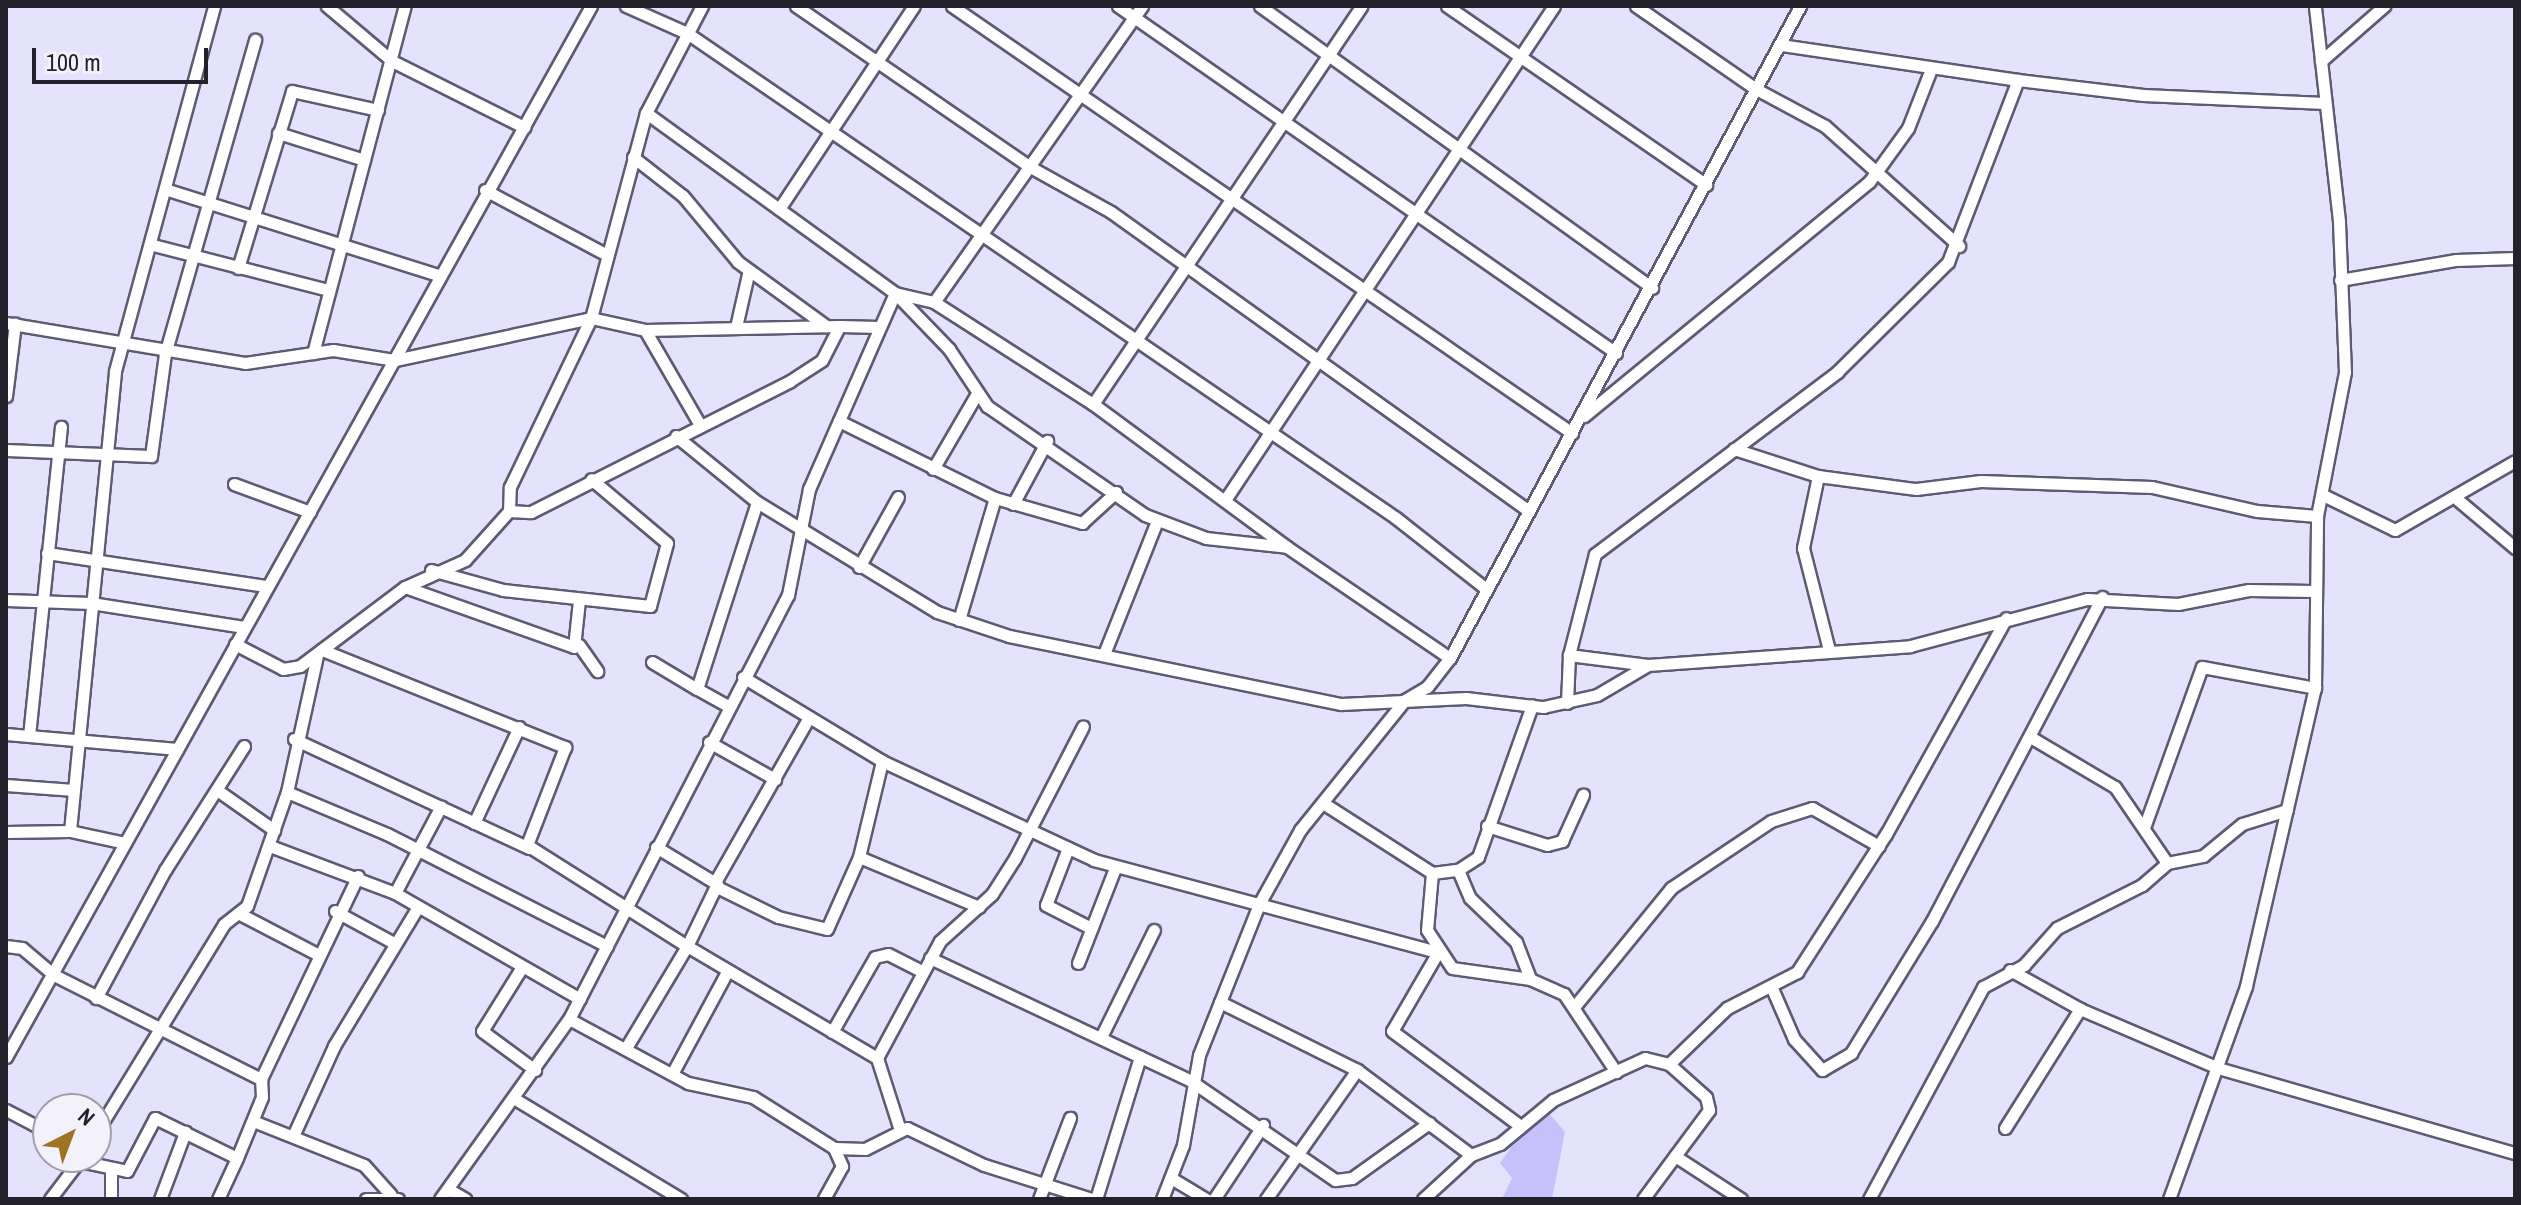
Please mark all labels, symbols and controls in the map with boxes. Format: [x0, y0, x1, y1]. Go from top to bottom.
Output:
scale bar [36, 32, 212, 82]
text: 100 m [46, 46, 101, 78]
north arrow [32, 1093, 112, 1173]
text: N [72, 1101, 102, 1132]

